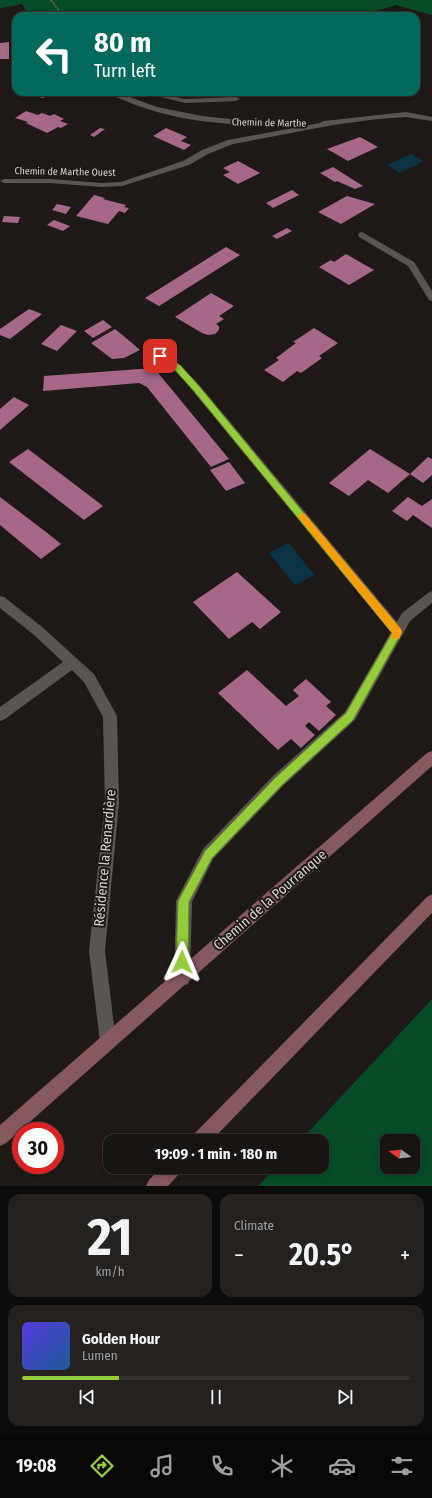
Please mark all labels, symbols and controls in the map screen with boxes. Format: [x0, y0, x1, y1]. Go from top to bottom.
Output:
text: 80 m [94, 26, 151, 59]
icon: left [28, 28, 80, 80]
text: Turn left [94, 60, 156, 82]
street label: Chemin de Marthe [232, 116, 306, 130]
street label: Chemin de Marthe Ouest [14, 165, 116, 179]
pin [143, 339, 177, 373]
icon: arrive [149, 345, 171, 367]
street label: Résidence la Renardière [91, 789, 119, 927]
street label: Chemin de la Pourranque [210, 846, 330, 954]
position arrow [161, 941, 203, 983]
speed limit sign: 30 [12, 1122, 64, 1174]
north arrow [380, 1134, 420, 1174]
map controls [380, 1134, 420, 1174]
text: 19:09 · 1 min · 180 m [155, 1145, 277, 1163]
text: 21 [87, 1206, 133, 1269]
text: Climate [234, 1218, 274, 1233]
text: 20.5° [289, 1237, 355, 1273]
text: − [234, 1242, 244, 1269]
text: + [400, 1242, 410, 1269]
text: km/h [96, 1264, 125, 1279]
text: Golden Hour [82, 1330, 160, 1348]
text: Lumen [82, 1348, 118, 1363]
icon: previous [76, 1386, 98, 1408]
icon: pause [205, 1386, 227, 1408]
icon: next [334, 1386, 356, 1408]
icon: directions [88, 1452, 116, 1480]
icon: music [148, 1452, 176, 1480]
icon: phone [208, 1452, 236, 1480]
icon: climate [268, 1452, 296, 1480]
icon: car [328, 1452, 356, 1480]
icon: filters [388, 1452, 416, 1480]
text: 19:08 [16, 1455, 56, 1477]

